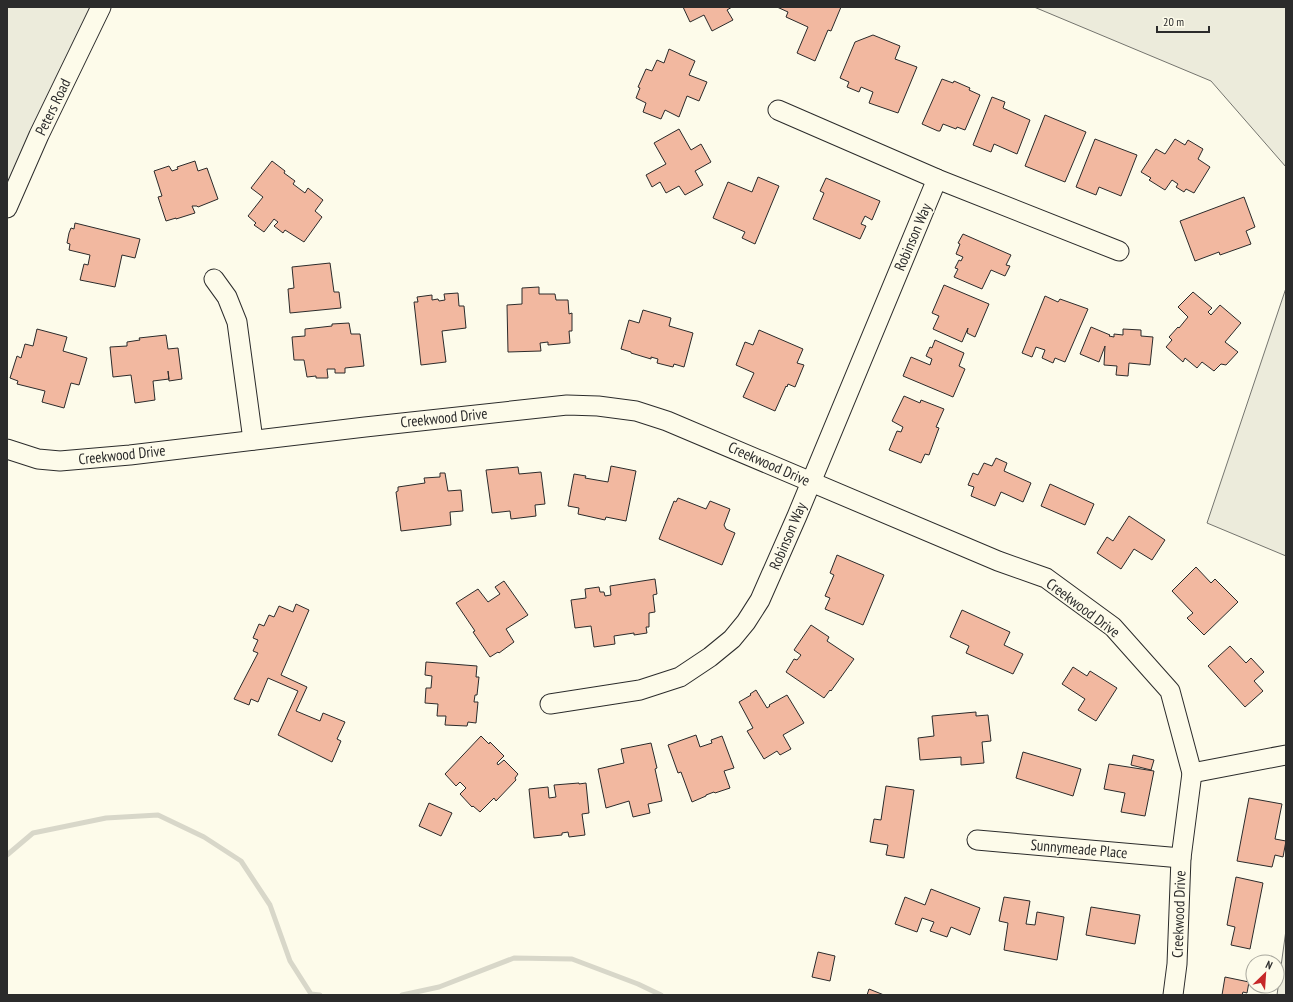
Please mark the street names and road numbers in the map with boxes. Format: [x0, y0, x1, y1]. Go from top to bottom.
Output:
street label: Peters Road [31, 75, 74, 138]
street label: Robinson Way [890, 200, 935, 274]
street label: Creekwood Drive [399, 403, 488, 432]
street label: Creekwood Drive [725, 437, 813, 490]
street label: Creekwood Drive [77, 440, 166, 469]
street label: Robinson Way [765, 499, 810, 573]
street label: Creekwood Drive [1043, 574, 1124, 642]
street label: Sunnymeade Place [1030, 835, 1128, 862]
street label: Creekwood Drive [1167, 870, 1190, 958]

